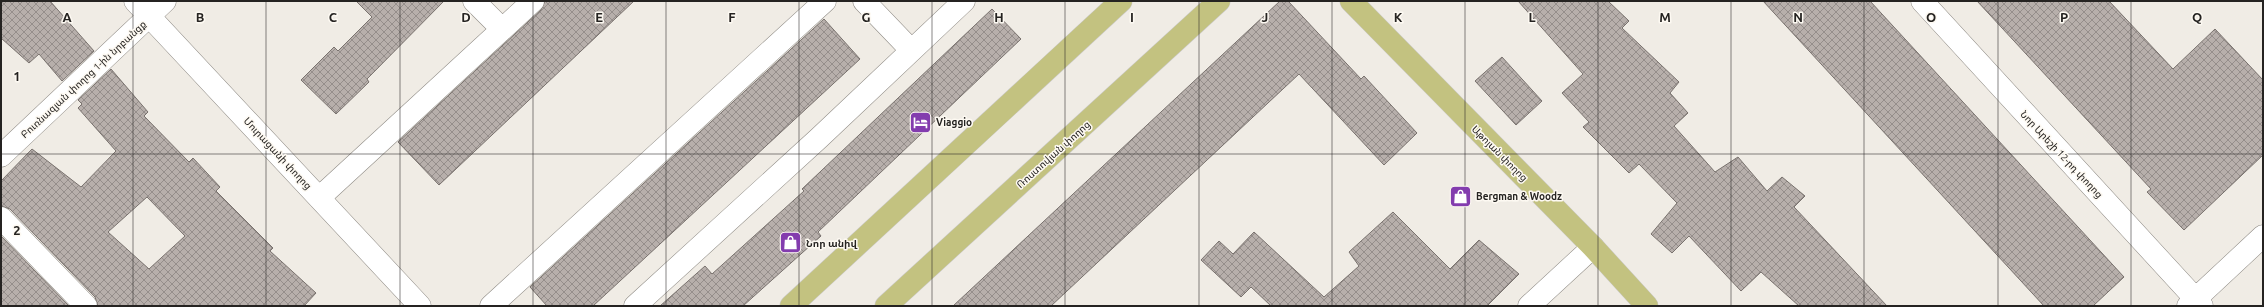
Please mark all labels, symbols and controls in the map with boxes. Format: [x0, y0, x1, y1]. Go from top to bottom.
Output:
text: A [62, 10, 72, 24]
text: B [196, 10, 205, 24]
text: C [329, 10, 338, 24]
text: D [461, 10, 471, 24]
text: E [595, 10, 603, 24]
text: F [728, 10, 736, 24]
text: G [862, 10, 871, 24]
text: H [994, 10, 1004, 24]
text: I [1130, 10, 1134, 24]
text: J [1262, 10, 1268, 24]
text: K [1394, 10, 1403, 24]
text: L [1528, 10, 1536, 24]
text: M [1659, 10, 1671, 24]
text: N [1793, 10, 1803, 24]
text: O [1926, 10, 1936, 24]
text: P [2060, 10, 2068, 24]
text: Q [2192, 10, 2202, 24]
street label: Բուռնազյան փողոց 1-ին նրբանցք [18, 18, 148, 140]
hotel icon: Viaggio [908, 109, 934, 135]
street label: Նոր Արեշի 12-րդ փողոց [2018, 109, 2105, 200]
street label: Մուրացանի փողոց [241, 115, 314, 192]
place label: Viaggio [936, 117, 972, 128]
street label: Ռոստովյան փողոց [1014, 119, 1092, 190]
street label: Աթոյան փողոց [1470, 123, 1530, 183]
shop icon: Bergman & Woodz [1447, 183, 1473, 209]
place label: Bergman & Woodz [1476, 191, 1562, 202]
text: 2 [13, 223, 21, 237]
shop icon: Նոր անիվ [778, 230, 804, 256]
place label: Նոր անիվ [806, 238, 857, 249]

